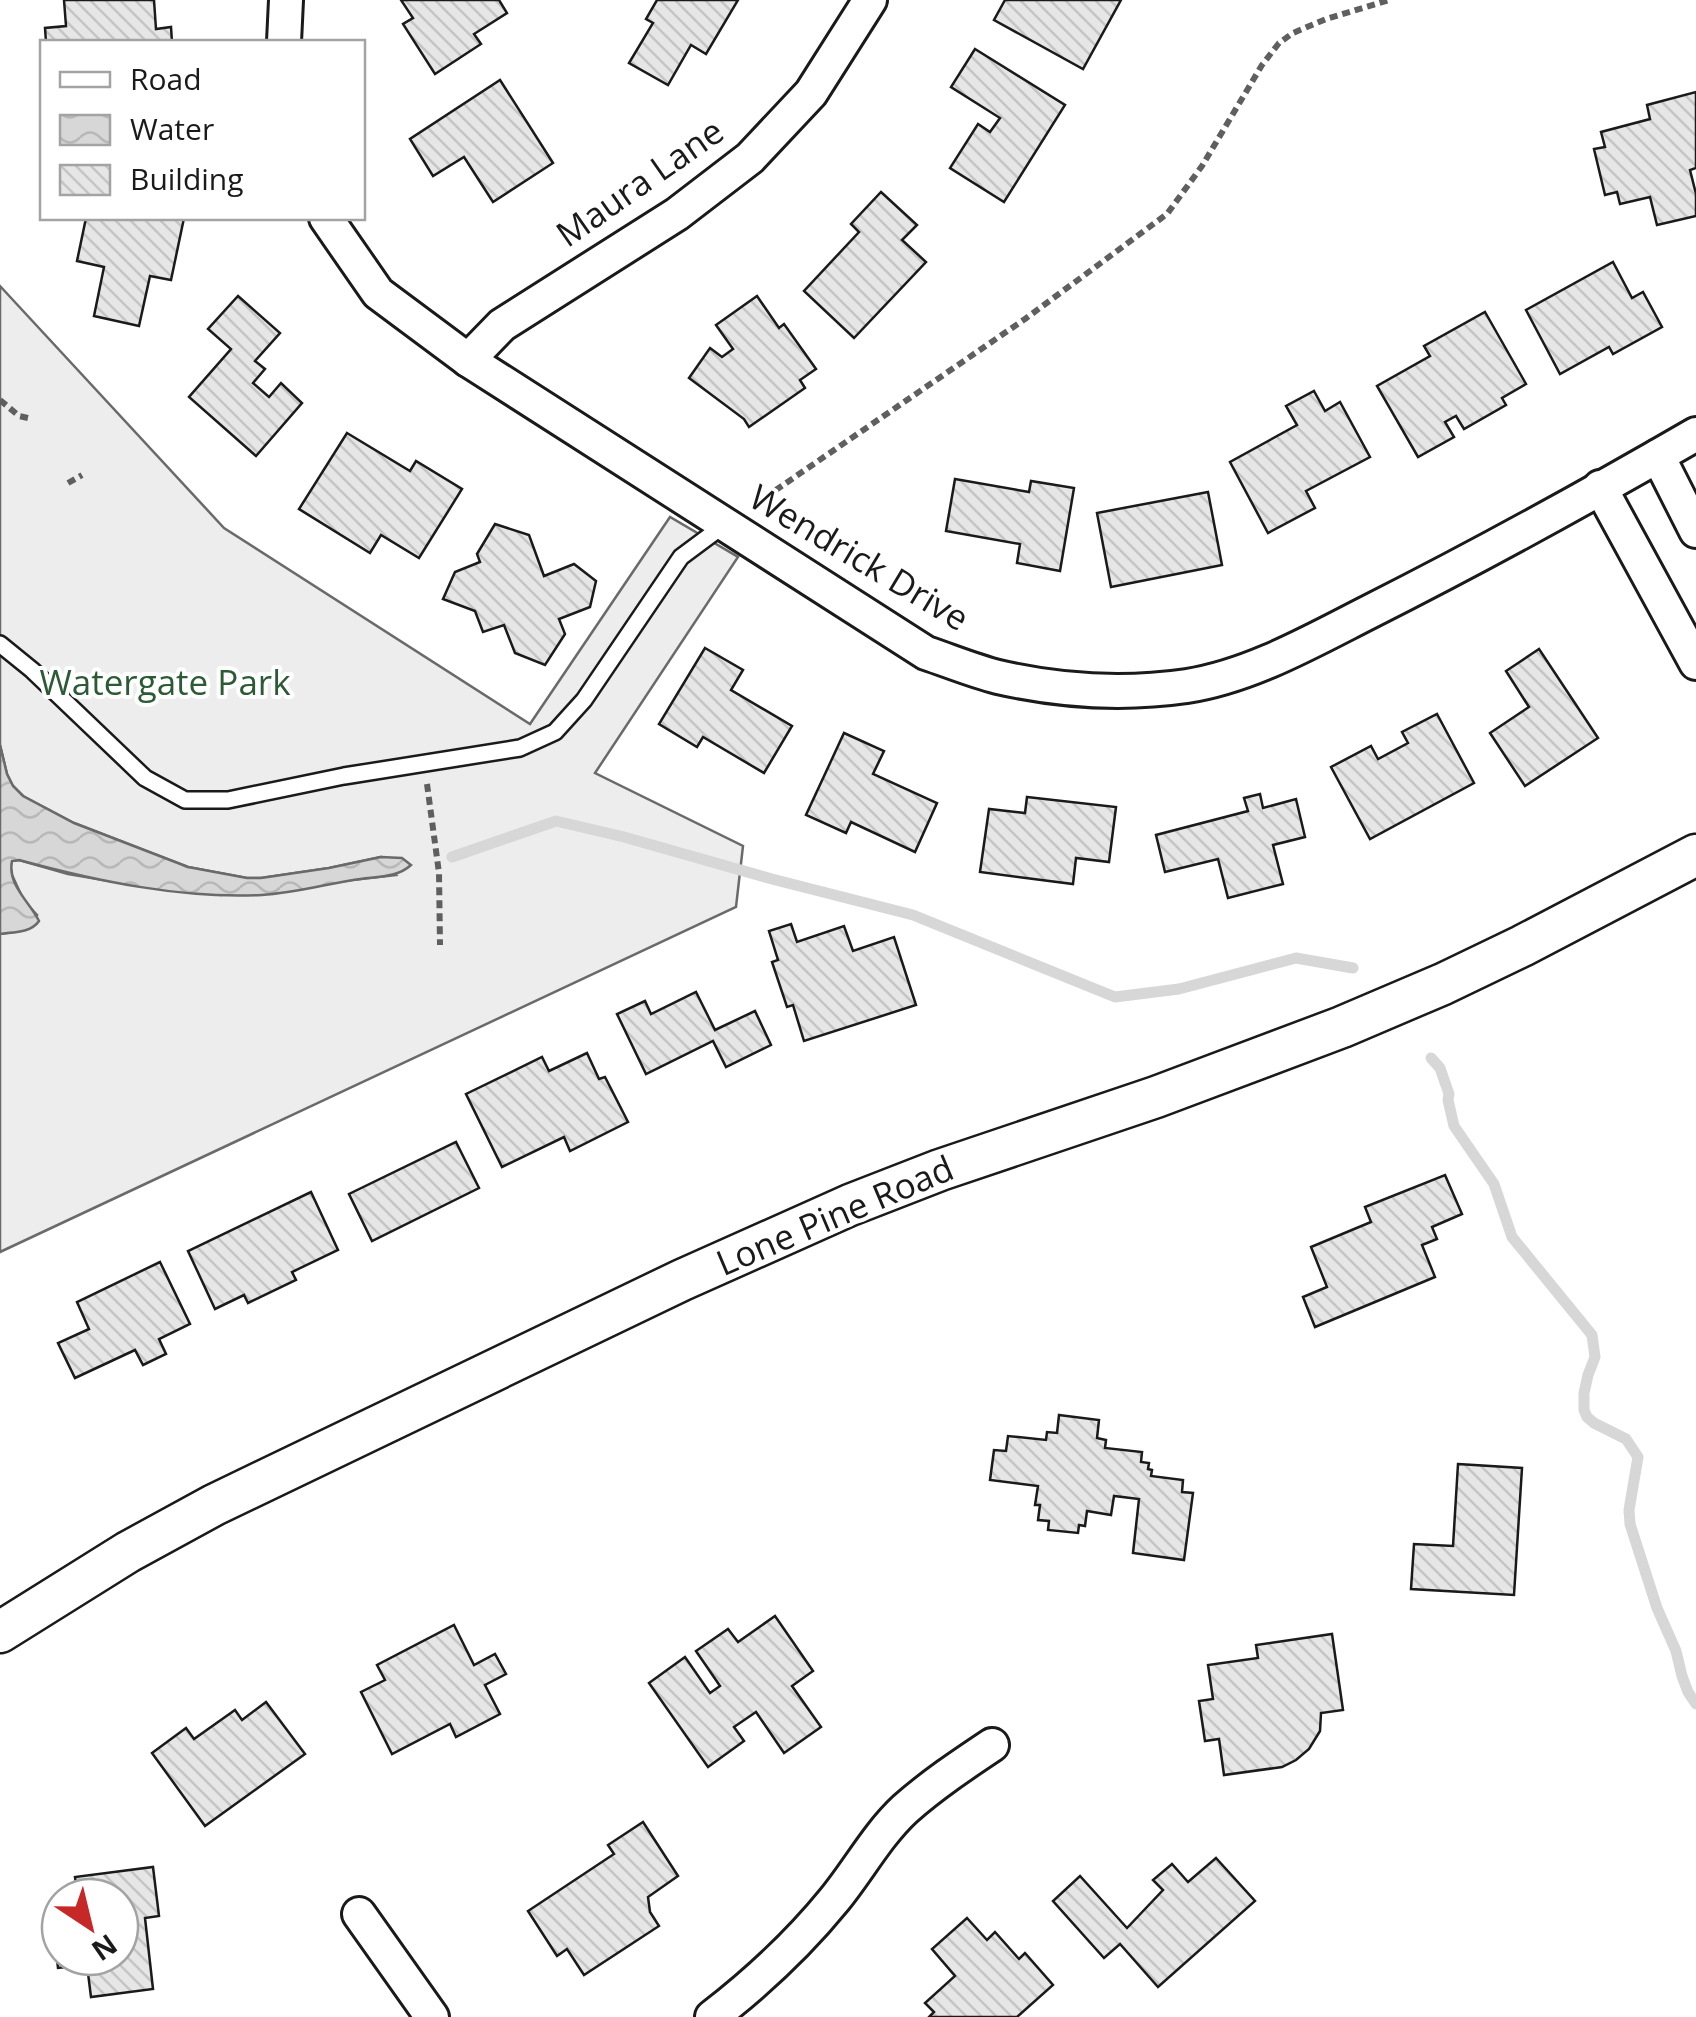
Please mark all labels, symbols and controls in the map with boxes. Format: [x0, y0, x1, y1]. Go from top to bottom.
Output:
legend [40, 40, 365, 220]
text: Road [130, 58, 202, 99]
street label: Maura Lane [546, 107, 732, 257]
text: Water [130, 108, 214, 149]
text: Building [130, 158, 244, 199]
street label: Wendrick Drive [741, 473, 978, 641]
park label: Watergate Park [39, 658, 291, 705]
street label: Lone Pine Road [709, 1144, 960, 1286]
north arrow [40, 1877, 140, 1977]
text: N [85, 1926, 125, 1970]

